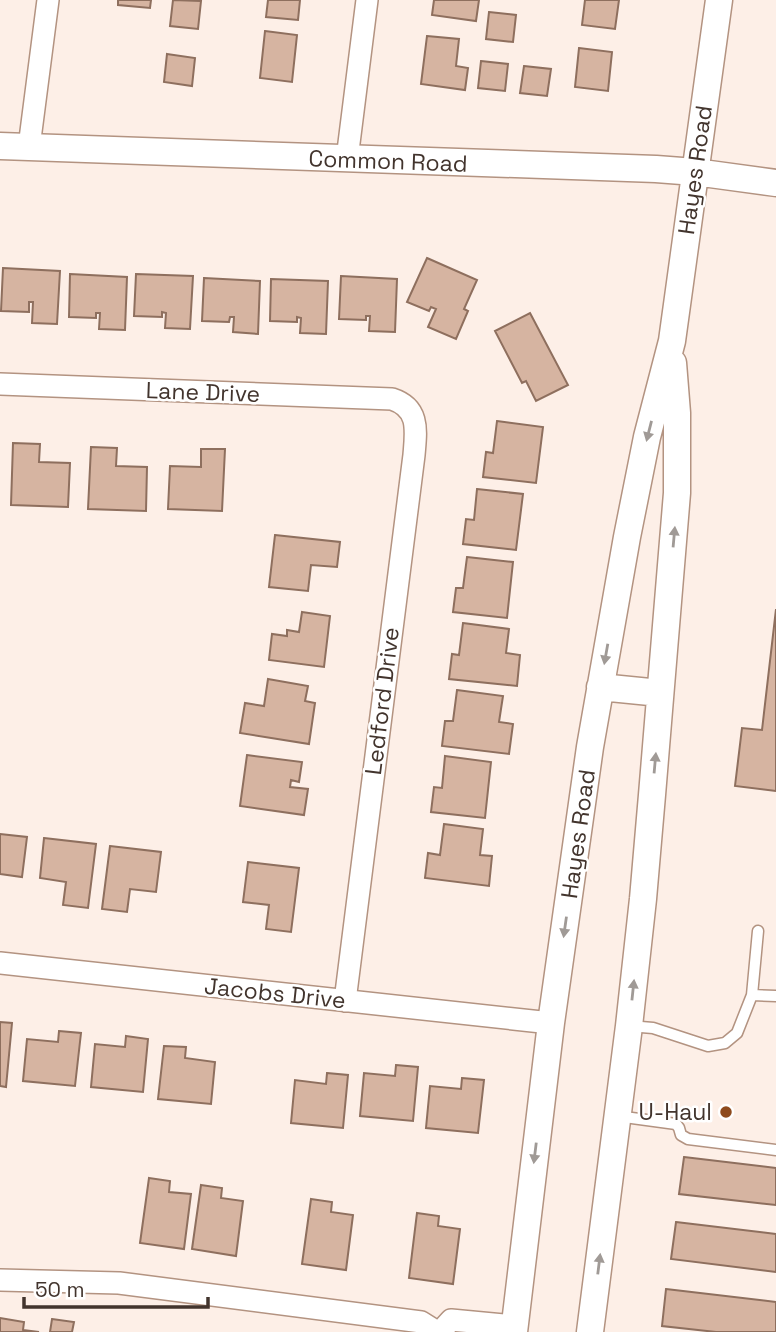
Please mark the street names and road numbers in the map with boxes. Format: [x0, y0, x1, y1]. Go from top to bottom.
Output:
street label: Hayes Road [671, 103, 719, 237]
street label: Common Road [308, 143, 468, 179]
street label: Lane Drive [145, 375, 261, 409]
street label: Ledford Drive [358, 625, 406, 777]
street label: Hayes Road [554, 767, 602, 901]
street label: Jacobs Drive [203, 971, 347, 1015]

